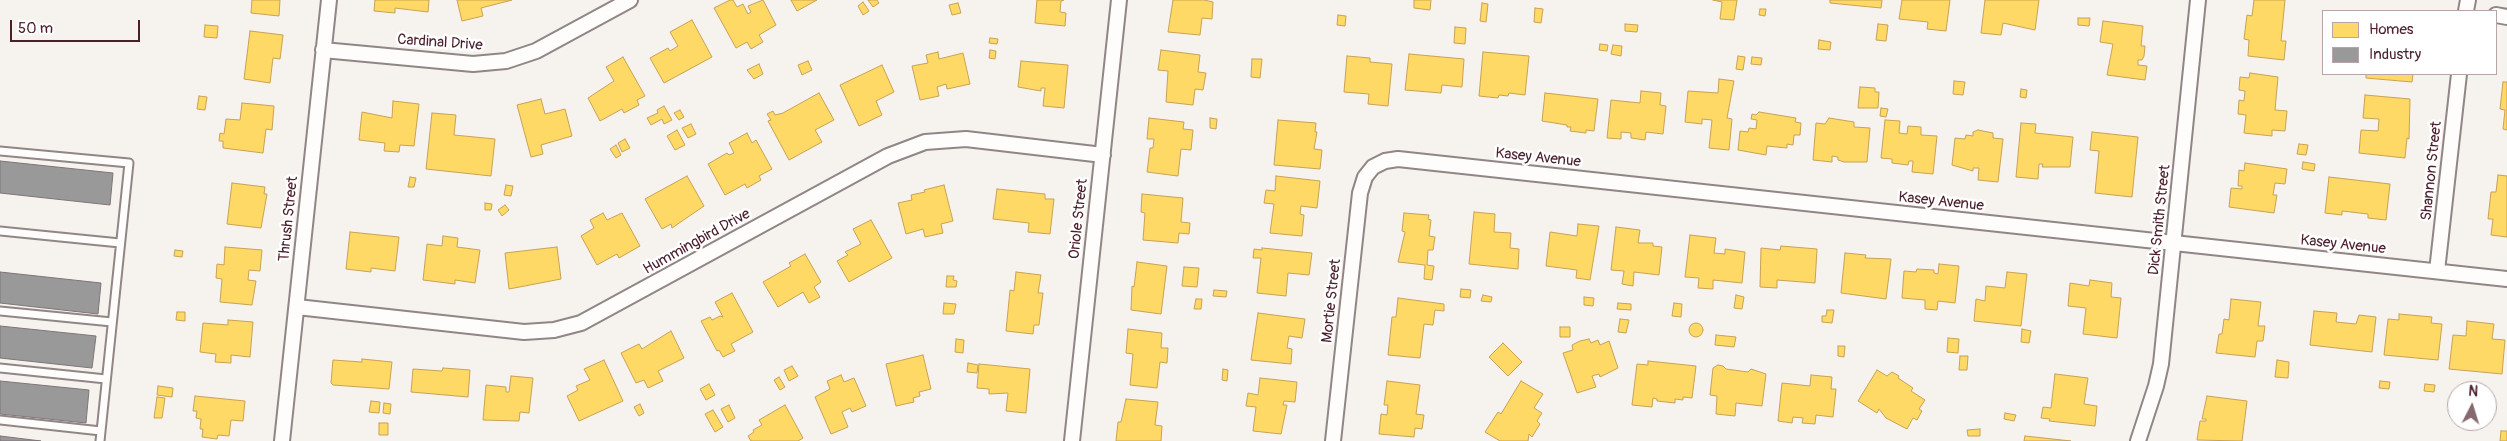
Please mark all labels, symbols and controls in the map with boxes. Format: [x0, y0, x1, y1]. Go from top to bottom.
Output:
scale bar [12, 10, 142, 42]
legend [2322, 10, 2497, 75]
text: 50 m [18, 19, 53, 38]
text: Homes [2369, 20, 2414, 39]
street label: Cardinal Drive [397, 31, 483, 55]
text: Industry [2369, 45, 2421, 64]
street label: Shannon Street [2418, 120, 2446, 222]
street label: Kasey Avenue [1494, 145, 1582, 171]
street label: Dick Smith Street [2145, 164, 2175, 276]
street label: Thrush Street [276, 175, 302, 263]
street label: Oriole Street [1066, 178, 1092, 260]
street label: Kasey Avenue [1897, 189, 1985, 215]
street label: Hummingbird Drive [640, 205, 754, 279]
street label: Kasey Avenue [2299, 232, 2387, 258]
street label: Mortie Street [1319, 258, 1345, 344]
north arrow [2447, 381, 2497, 431]
text: N [2468, 383, 2479, 400]

